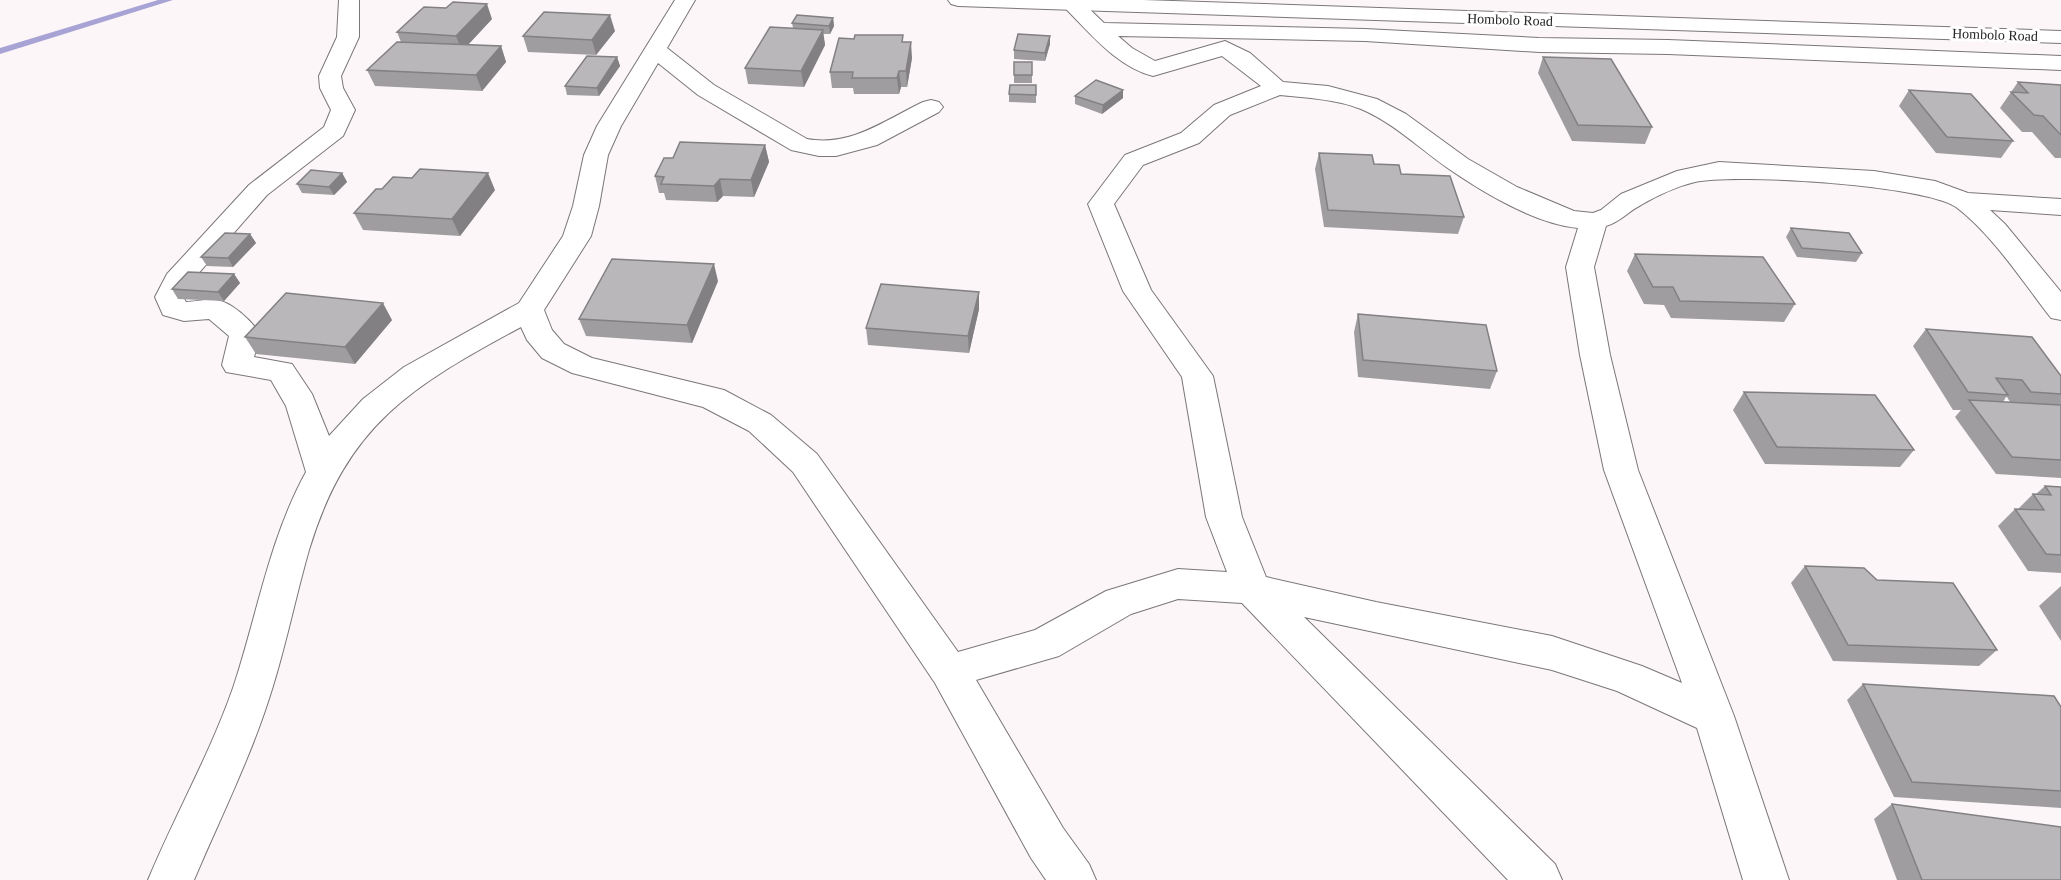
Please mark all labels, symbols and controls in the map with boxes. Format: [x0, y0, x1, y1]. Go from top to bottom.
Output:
street label: Hombolo Road [1467, 11, 1553, 29]
street label: Hombolo Road [1952, 26, 2038, 44]

